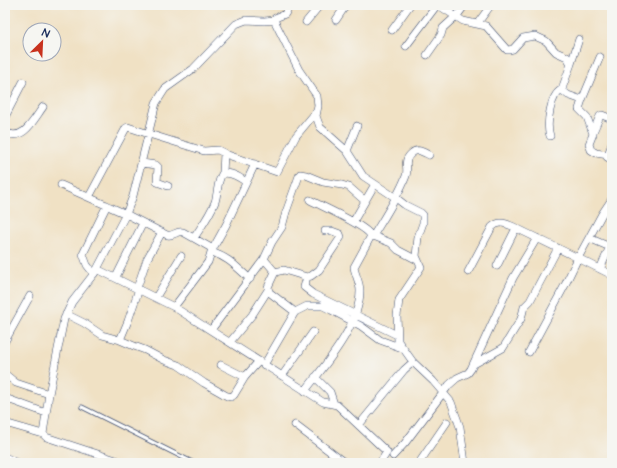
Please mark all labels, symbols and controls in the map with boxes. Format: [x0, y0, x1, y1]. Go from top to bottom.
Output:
north arrow [22, 22, 62, 62]
text: N [40, 25, 52, 42]

